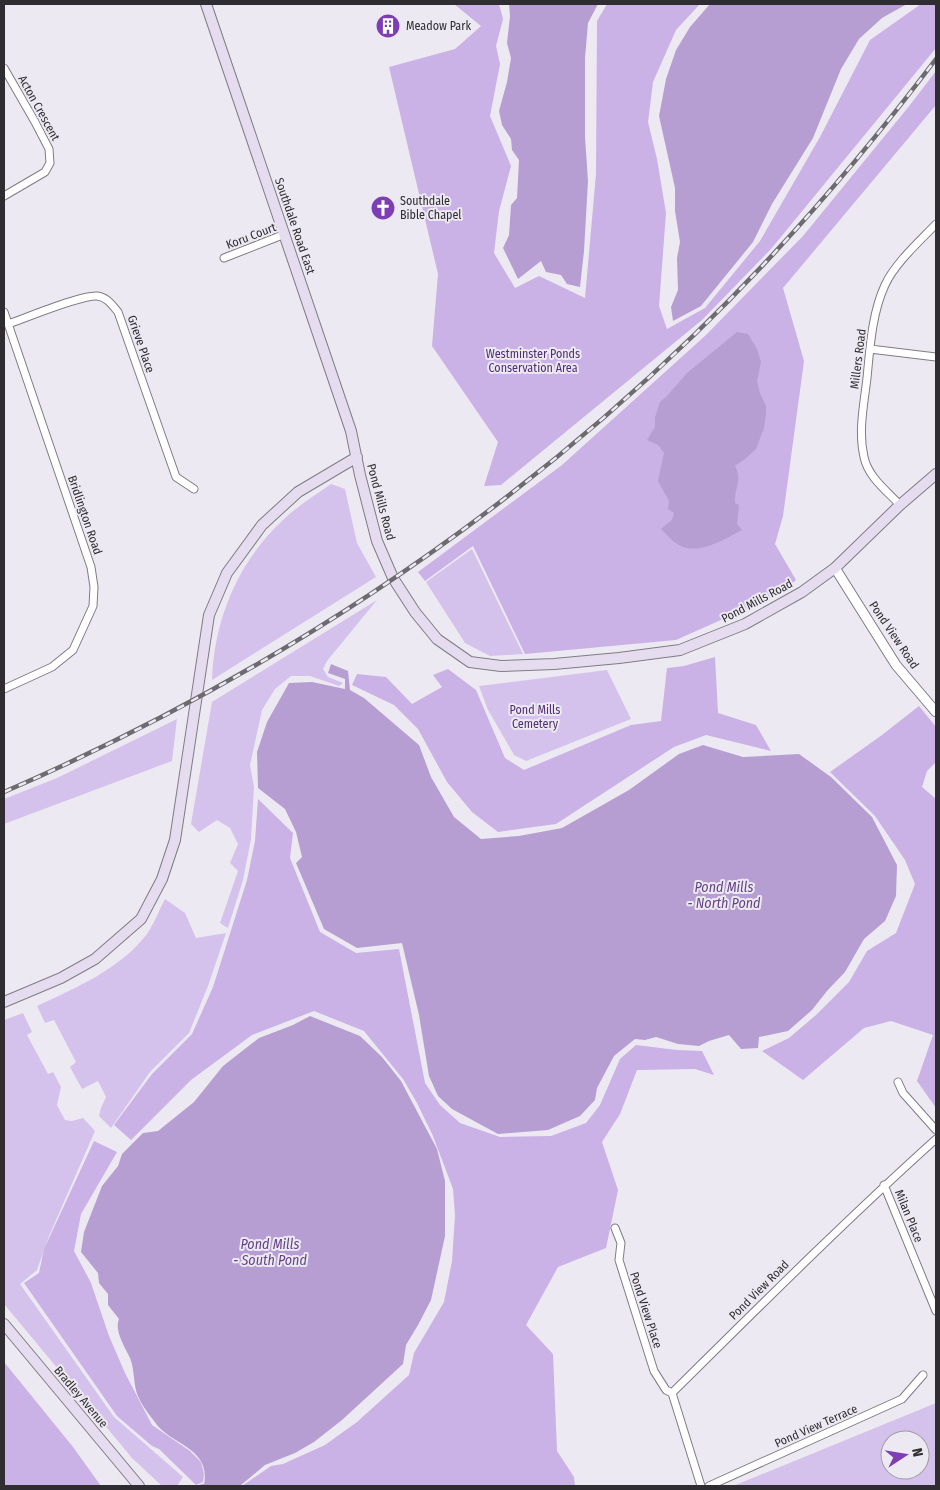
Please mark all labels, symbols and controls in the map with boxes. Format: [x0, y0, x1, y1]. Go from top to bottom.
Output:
building icon: Meadow Park [375, 13, 401, 39]
place label: Meadow Park [406, 19, 471, 33]
street label: Acton Crescent [15, 73, 63, 143]
street label: Southdale Road East [272, 176, 318, 276]
place label: Southdale Bible Chapel [400, 194, 462, 222]
church icon: Southdale Bible Chapel [370, 195, 396, 221]
street label: Koru Court [224, 220, 278, 252]
street label: Grieve Place [125, 313, 157, 375]
street label: Millers Road [847, 328, 869, 390]
park label: Westminster Ponds Conservation Area [486, 347, 580, 375]
street label: Pond Mills Road [364, 462, 398, 542]
street label: Bridlington Road [65, 474, 105, 556]
street label: Pond Mills Road [719, 576, 795, 626]
street label: Pond View Road [866, 599, 922, 671]
park label: Pond Mills Cemetery [510, 703, 560, 731]
water label: Pond Mills - North Pond [688, 879, 761, 912]
street label: Milan Place [892, 1188, 926, 1244]
water label: Pond Mills - South Pond [233, 1236, 307, 1269]
street label: Pond View Road [726, 1257, 792, 1323]
street label: Pond View Place [627, 1270, 665, 1350]
street label: Bradley Avenue [51, 1363, 111, 1431]
street label: Pond View Terrace [772, 1401, 860, 1451]
north arrow [880, 1430, 930, 1480]
text: N [908, 1447, 926, 1458]

